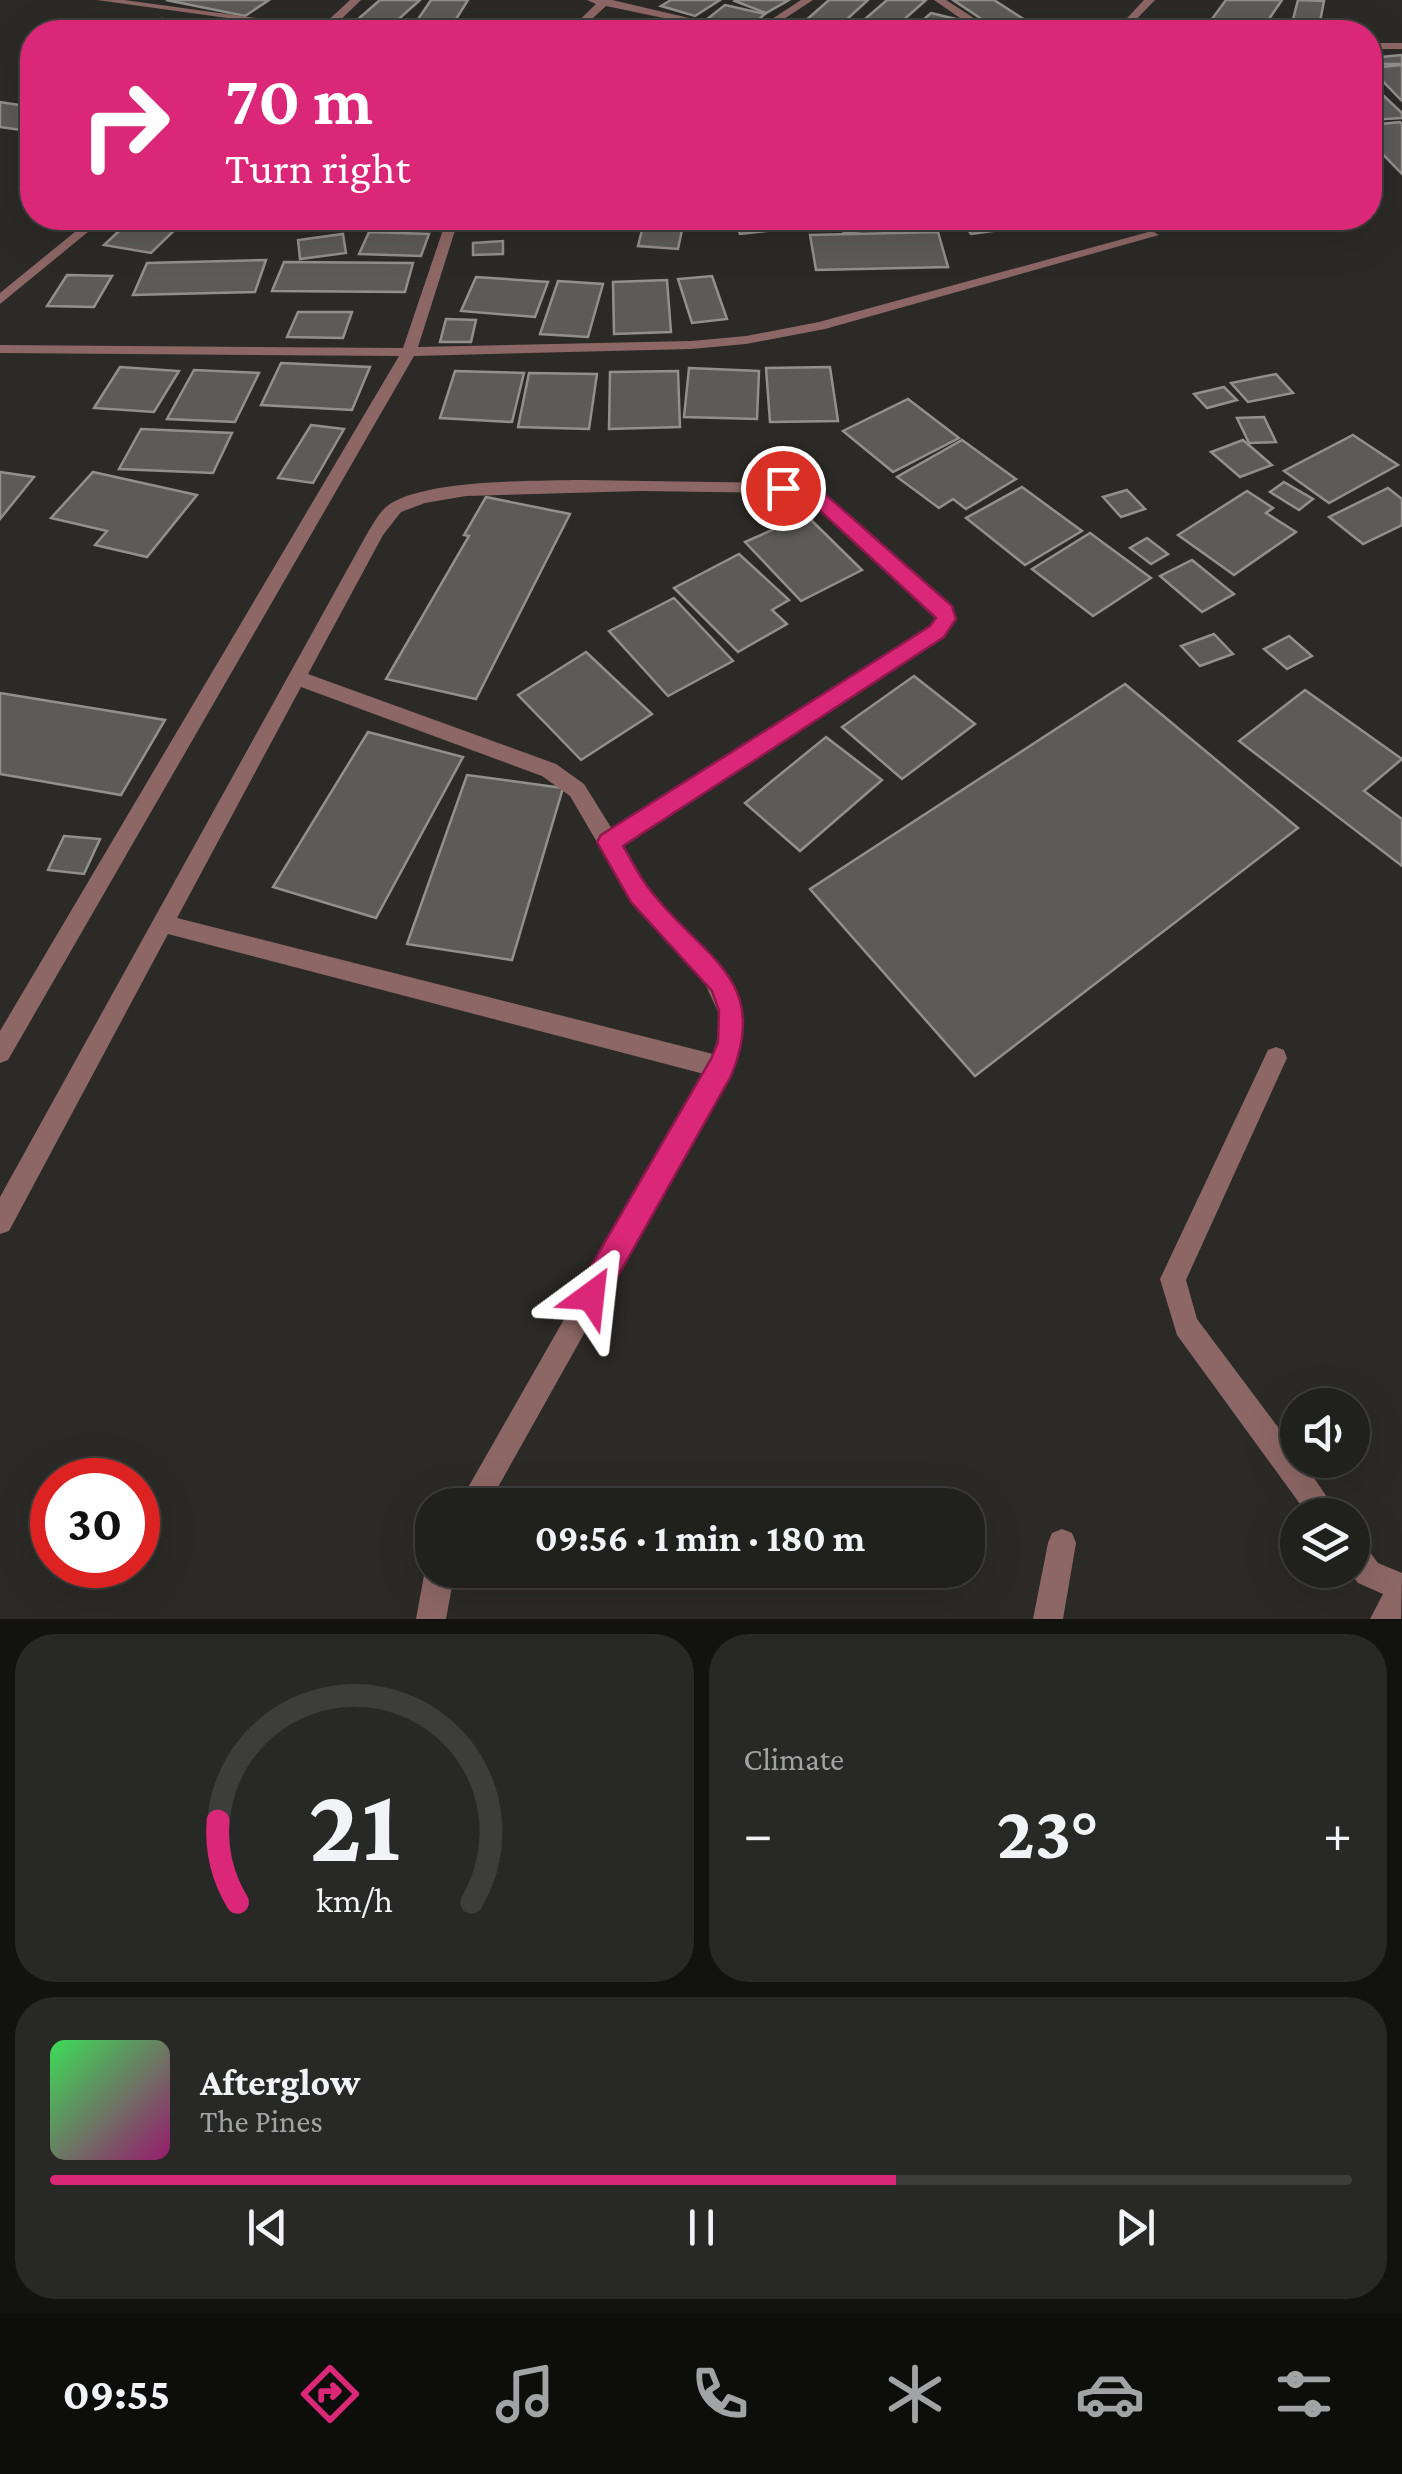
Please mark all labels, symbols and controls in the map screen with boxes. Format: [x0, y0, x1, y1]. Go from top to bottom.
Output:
icon: right [60, 60, 190, 190]
text: 70 m [225, 61, 373, 139]
text: Turn right [225, 143, 410, 193]
pin [741, 446, 826, 531]
icon: arrive [756, 461, 811, 516]
position arrow [539, 1244, 643, 1348]
map controls [1280, 1388, 1370, 1588]
button: sound [1280, 1388, 1370, 1478]
speed limit sign: 30 [30, 1458, 160, 1588]
button: layers [1280, 1498, 1370, 1588]
text: 09:56 · 1 min · 180 m [535, 1517, 865, 1559]
text: Climate [744, 1741, 844, 1777]
text: 21 [308, 1767, 400, 1882]
text: 23° [996, 1791, 1099, 1874]
text: − [744, 1803, 773, 1864]
text: + [1323, 1803, 1352, 1864]
text: km/h [316, 1880, 393, 1920]
text: Afterglow [200, 2061, 360, 2103]
text: The Pines [200, 2103, 323, 2139]
icon: previous [240, 2200, 295, 2255]
icon: pause [674, 2200, 729, 2255]
icon: next [1108, 2200, 1163, 2255]
icon: directions [295, 2359, 365, 2429]
icon: music [490, 2359, 560, 2429]
icon: phone [685, 2359, 755, 2429]
icon: climate [880, 2359, 950, 2429]
icon: car [1075, 2359, 1145, 2429]
icon: filters [1269, 2359, 1339, 2429]
text: 09:55 [62, 2369, 170, 2419]

